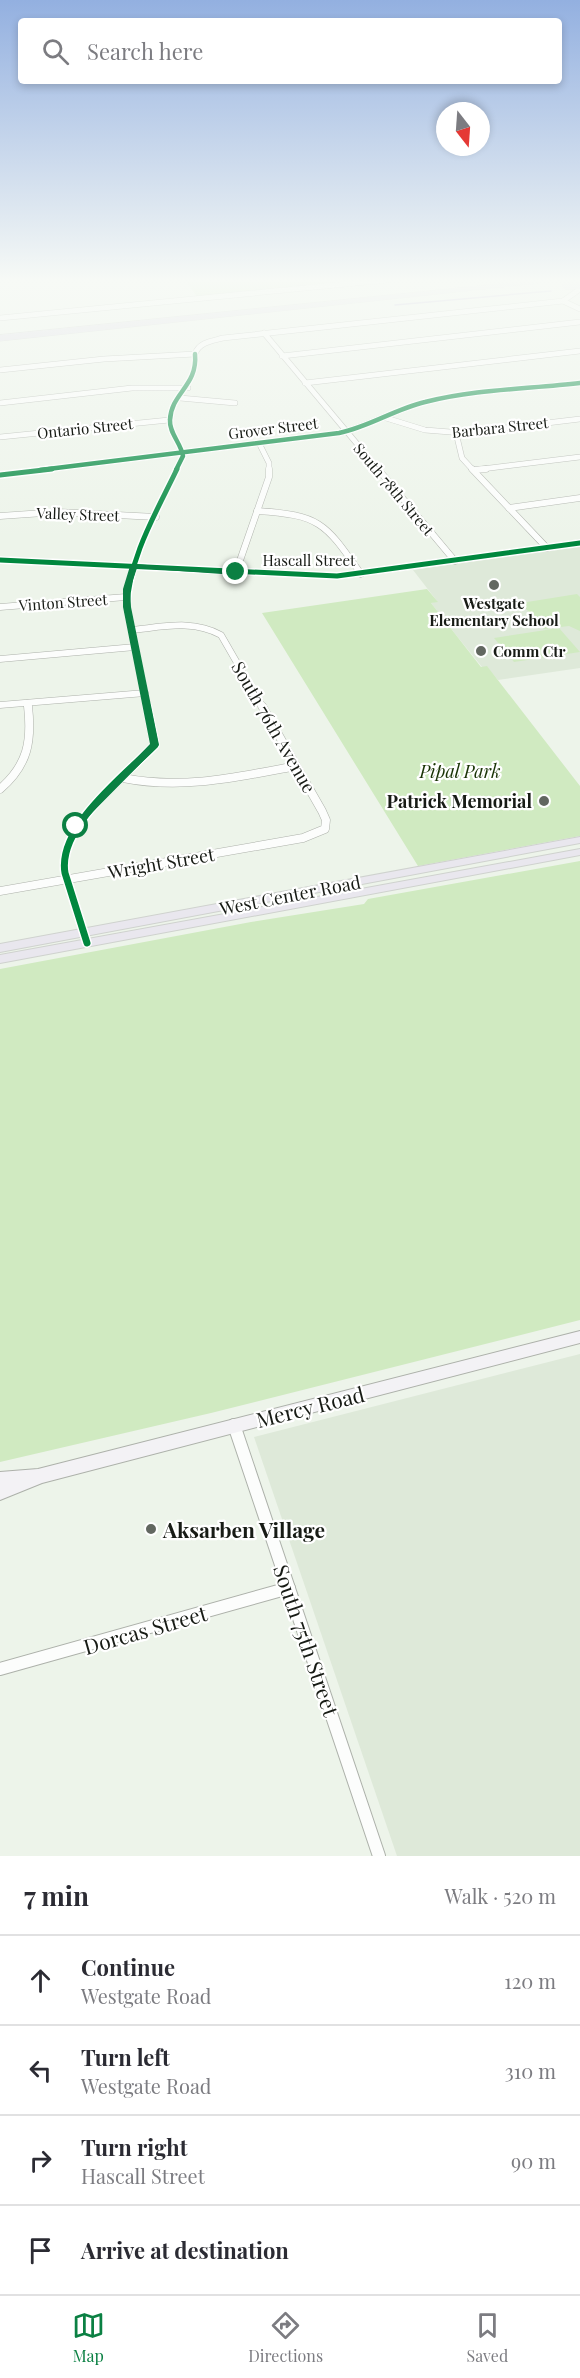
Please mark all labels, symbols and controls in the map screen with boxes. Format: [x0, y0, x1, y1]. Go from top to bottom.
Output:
search box [18, 18, 562, 84]
icon: search [39, 35, 72, 68]
text: Search here [87, 36, 203, 66]
north arrow [436, 102, 490, 156]
street label: Grover Street [227, 412, 320, 443]
street label: Barbara Street [451, 412, 550, 442]
street label: Ontario Street [36, 413, 135, 443]
street label: South 78th Street [349, 439, 439, 540]
street label: Valley Street [35, 503, 121, 525]
street label: Hascall Street [263, 550, 356, 570]
route end [222, 558, 248, 584]
marker: Westgate Elementary School [487, 578, 501, 592]
street label: Vinton Street [17, 589, 109, 615]
place label: Westgate Elementary School [429, 593, 559, 630]
place label: Comm Ctr [493, 641, 566, 661]
marker: Comm Ctr [474, 644, 488, 658]
street label: South 76th Avenue [227, 657, 321, 797]
park label: Pipal Park [419, 759, 500, 783]
place label: Patrick Memorial [387, 789, 532, 813]
marker: Patrick Memorial [537, 794, 551, 808]
route start [62, 812, 88, 838]
street label: Wright Street [105, 842, 217, 884]
street label: West Center Road [216, 869, 363, 921]
street label: Mercy Road [253, 1379, 367, 1433]
place label: Aksarben Village [162, 1515, 325, 1543]
marker: Aksarben Village [144, 1522, 158, 1536]
street label: South 75th Street [268, 1560, 346, 1720]
street label: Dorcas Street [80, 1598, 211, 1660]
text: 7 min [24, 1878, 89, 1913]
text: Walk · 520 m [445, 1882, 556, 1909]
text: Continue [81, 1952, 175, 1982]
icon: ahead [24, 1964, 57, 1997]
text: 120 m [504, 1967, 556, 1994]
text: Westgate Road [81, 1982, 211, 2009]
text: Turn left [81, 2042, 170, 2072]
icon: left [24, 2054, 57, 2087]
text: 310 m [505, 2057, 556, 2084]
text: Westgate Road [81, 2072, 211, 2099]
text: Turn right [81, 2132, 187, 2162]
icon: right [24, 2144, 57, 2177]
text: 90 m [511, 2147, 556, 2174]
text: Hascall Street [81, 2162, 205, 2189]
icon: arrive [24, 2234, 57, 2267]
text: Arrive at destination [81, 2235, 289, 2265]
tab: Map [72, 2309, 105, 2366]
tab: Directions [248, 2309, 323, 2366]
tab: Saved [467, 2309, 508, 2366]

